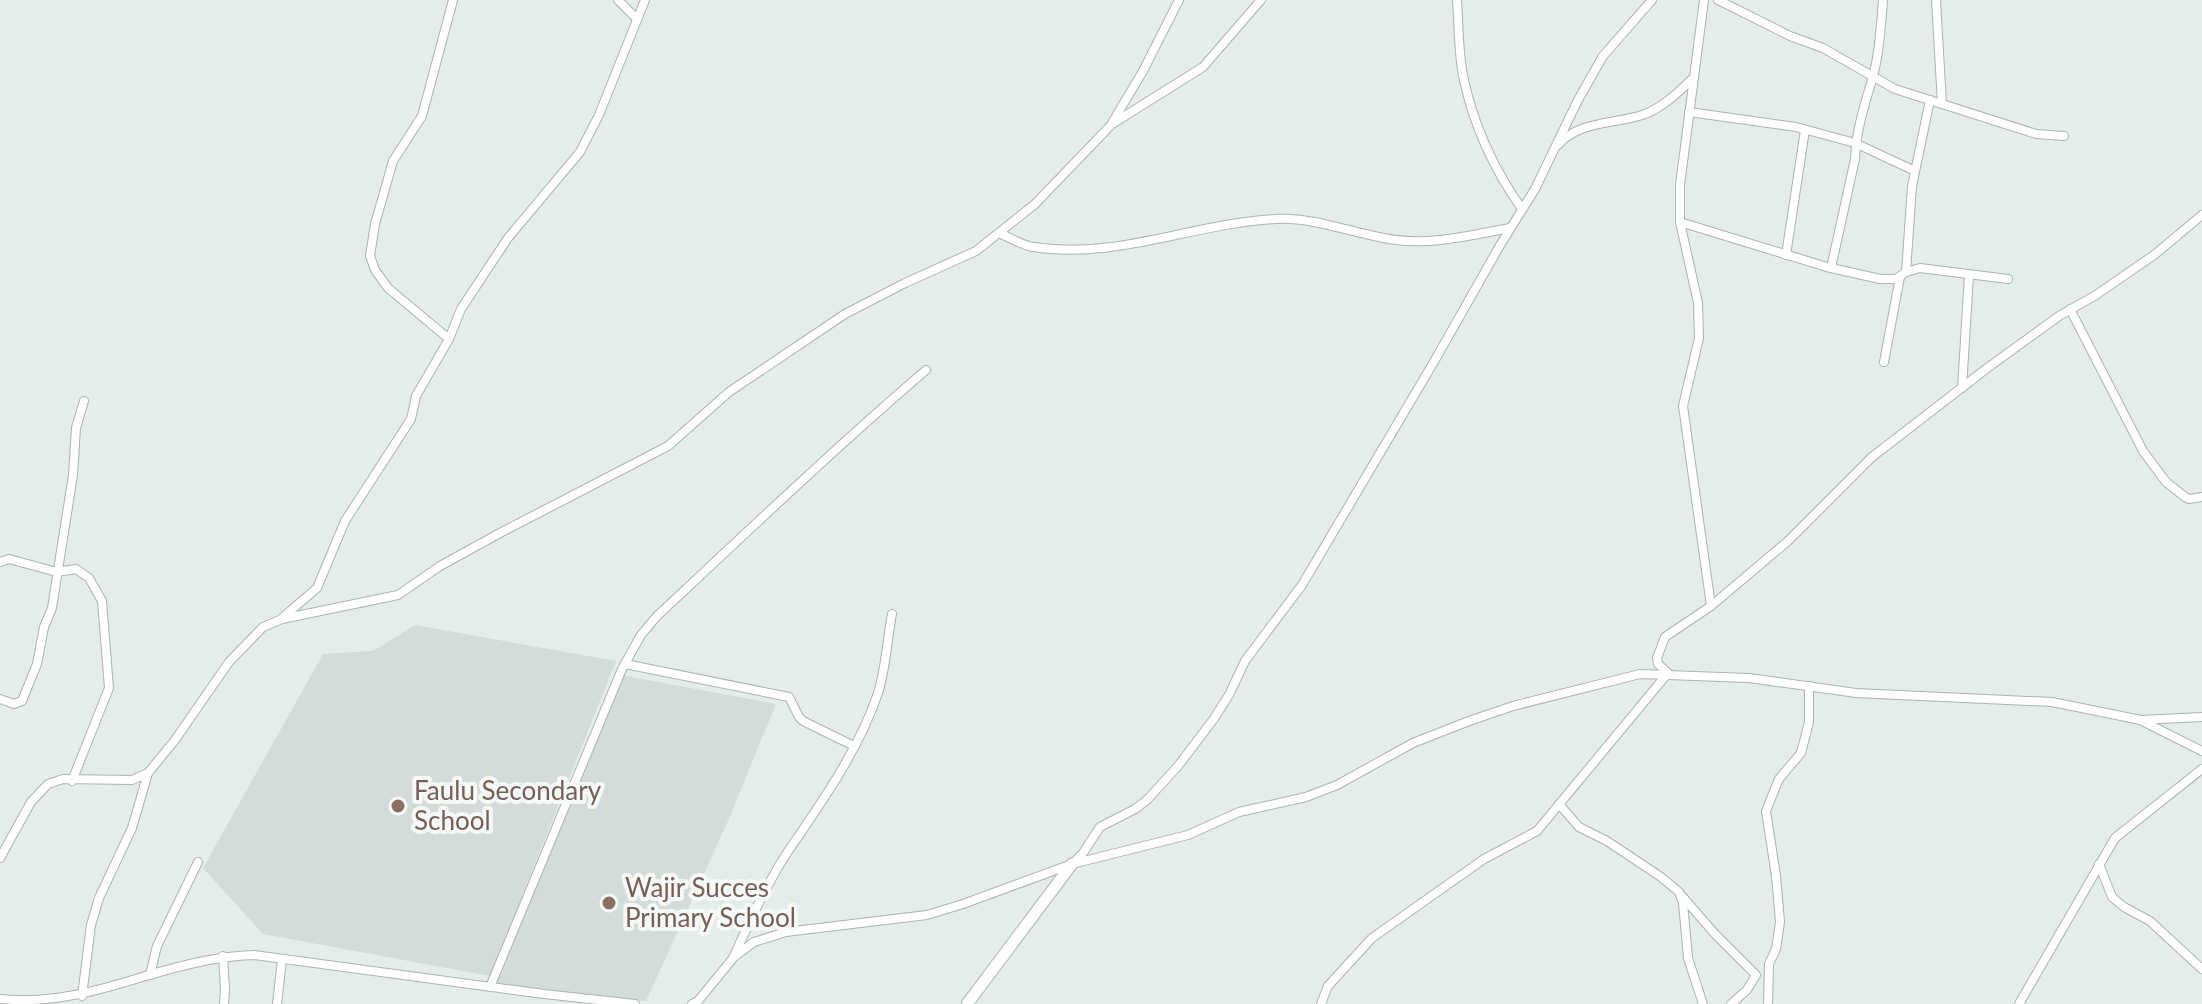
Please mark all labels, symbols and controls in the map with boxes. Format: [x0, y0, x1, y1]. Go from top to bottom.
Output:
place label: Faulu Secondary School [414, 774, 602, 836]
marker: Faulu Secondary School [389, 797, 407, 815]
place label: Wajir Succes Primary School [625, 871, 796, 933]
marker: Wajir Succes Primary School [600, 894, 618, 912]

